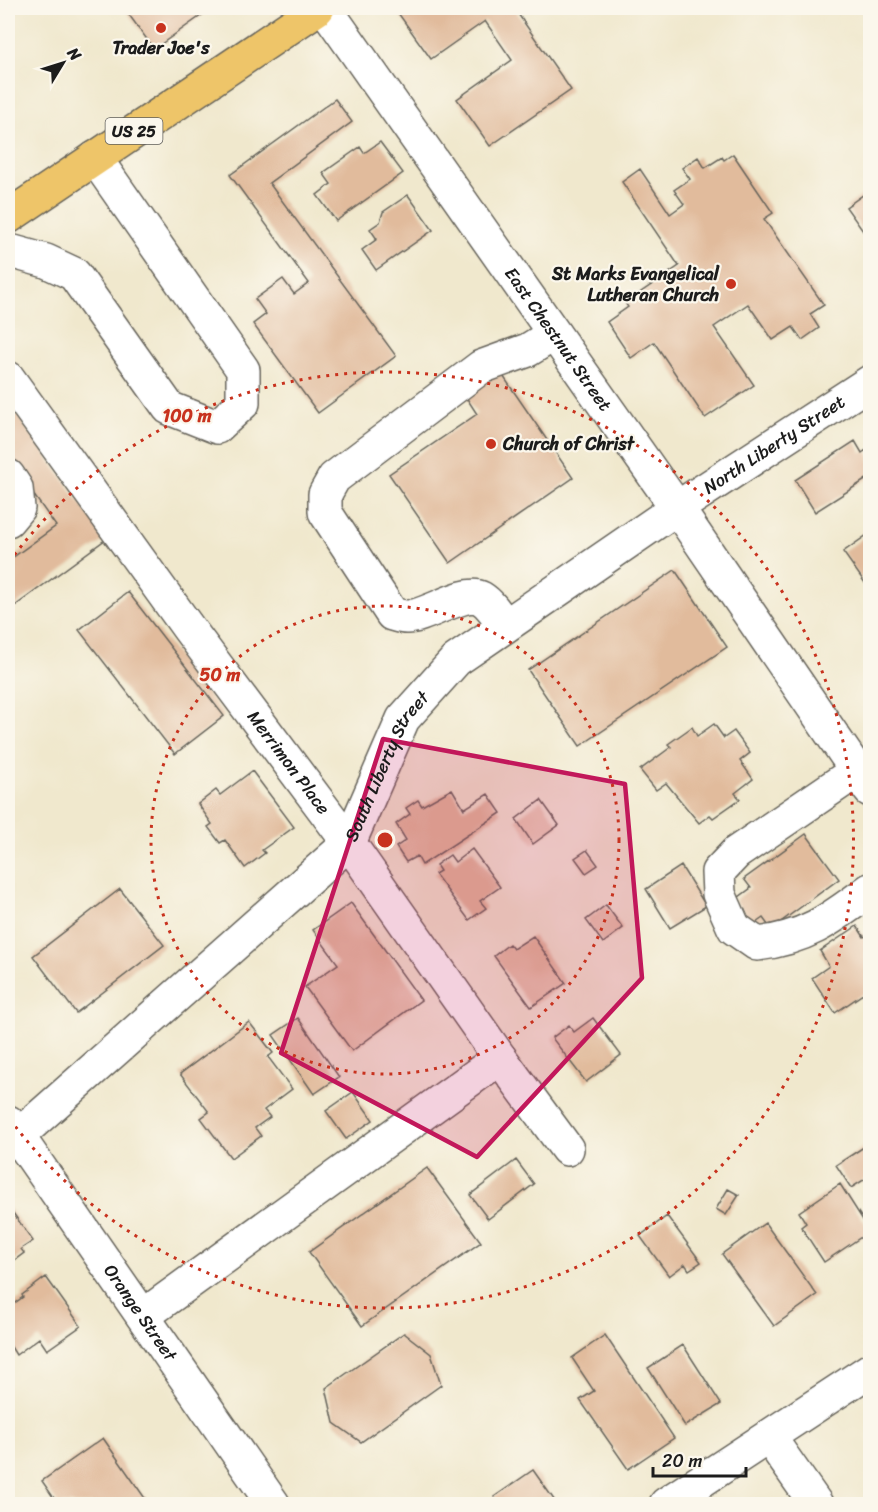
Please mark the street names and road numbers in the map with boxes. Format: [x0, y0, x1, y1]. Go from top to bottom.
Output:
road number: US 25 [106, 118, 162, 144]
street label: East Chestnut Street [496, 260, 621, 418]
street label: North Liberty Street [696, 386, 852, 503]
street label: South Liberty Street [335, 683, 438, 847]
street label: Merrimon Place [239, 703, 339, 822]
street label: Orange Street [95, 1257, 186, 1369]

